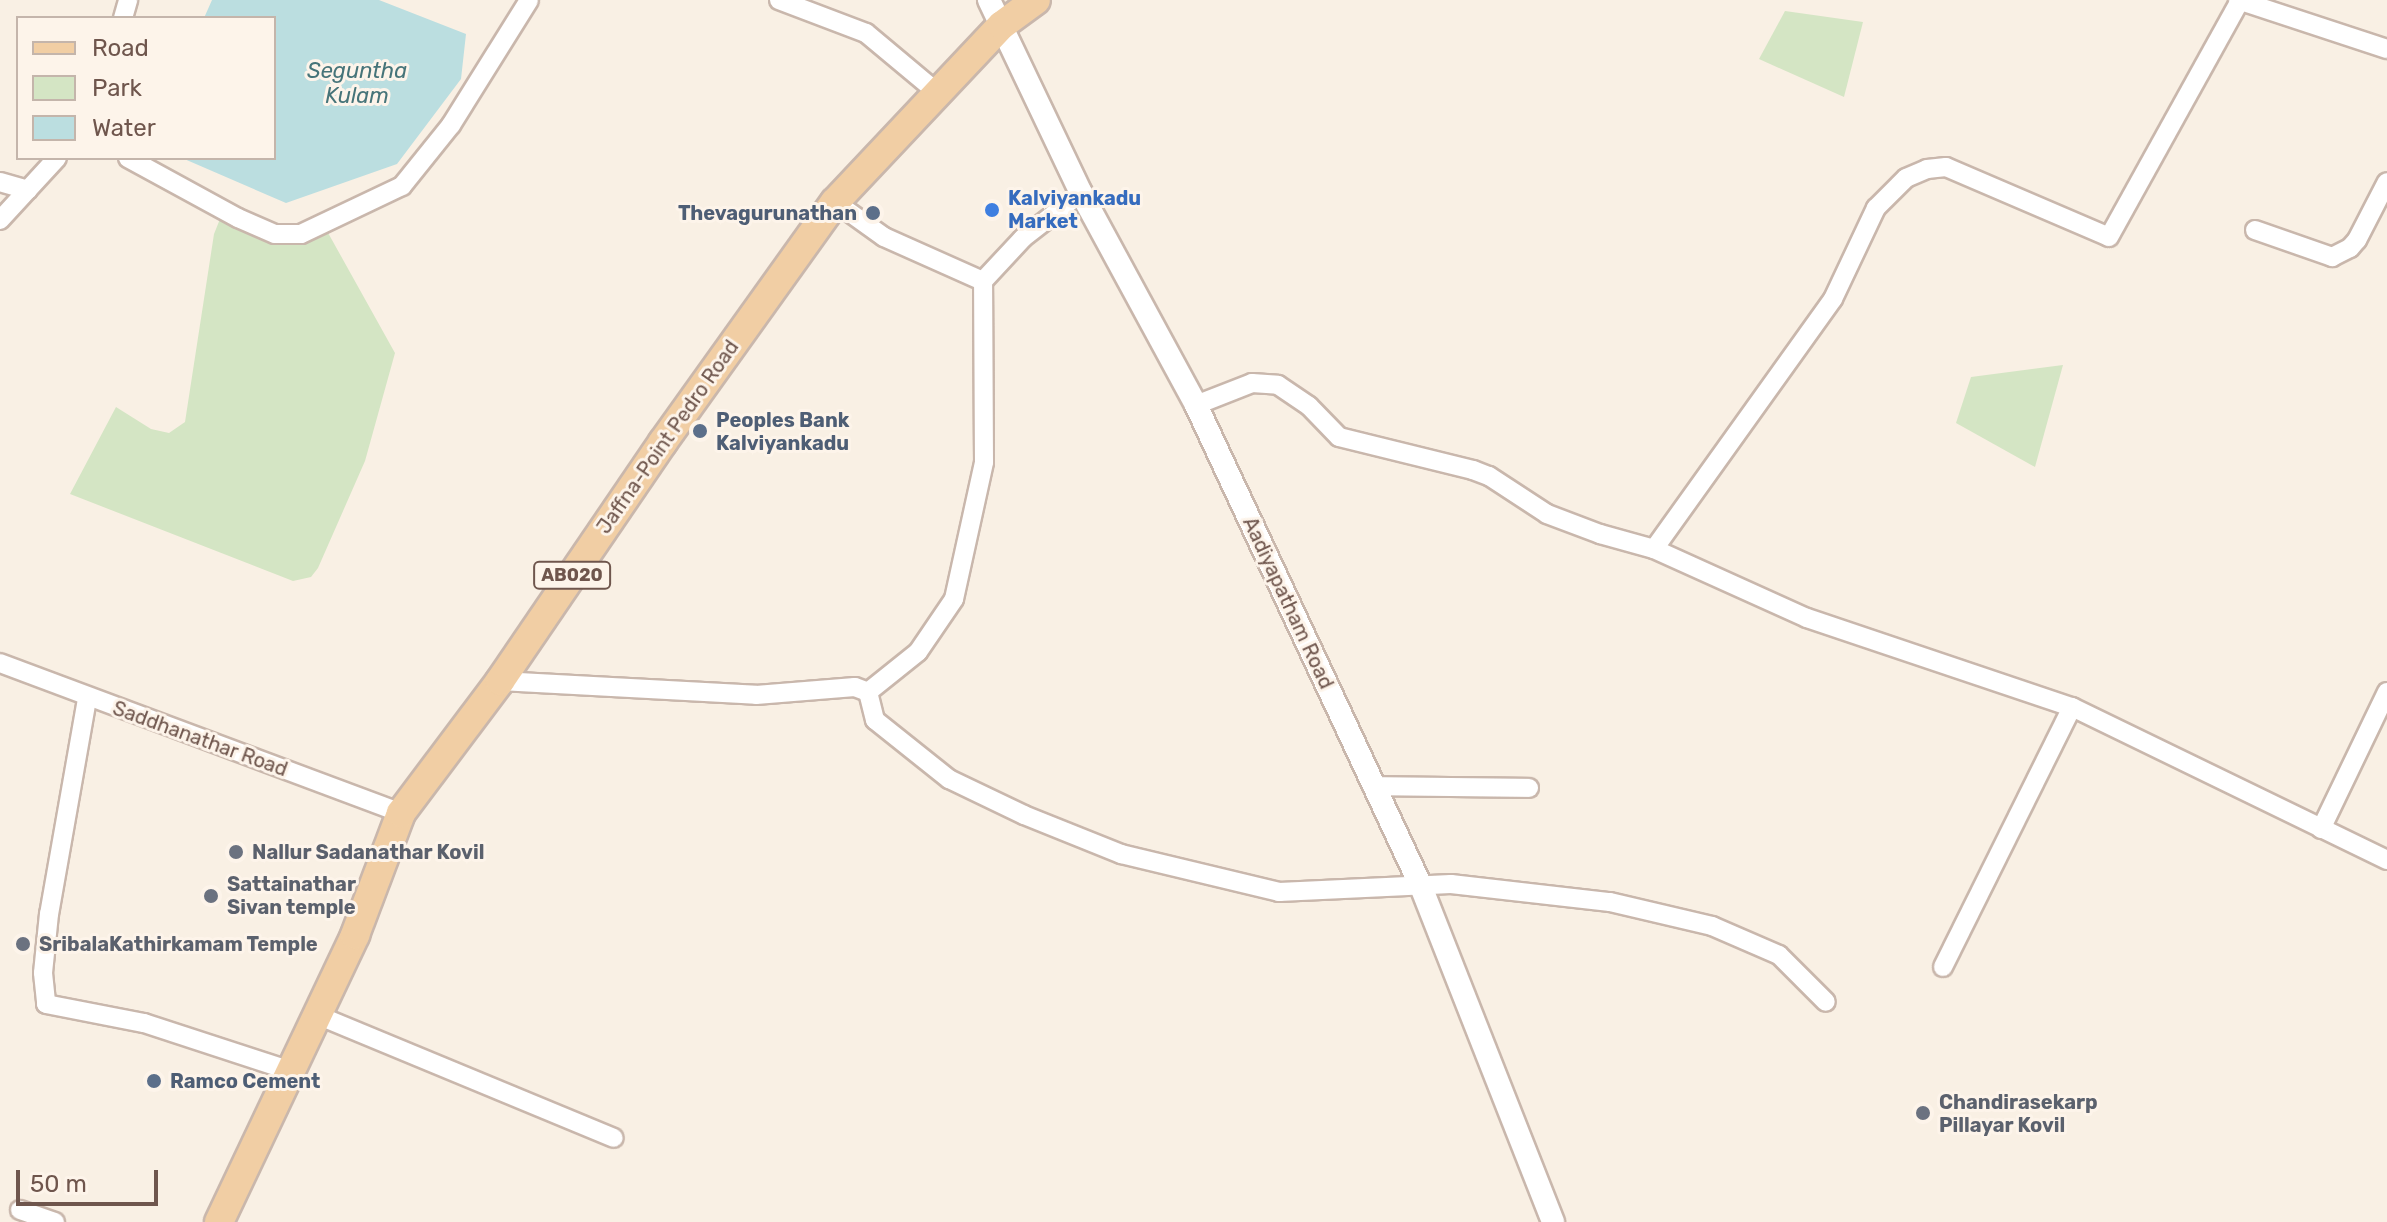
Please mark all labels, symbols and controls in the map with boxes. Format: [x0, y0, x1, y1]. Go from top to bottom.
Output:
legend [16, 16, 276, 160]
text: Road [92, 34, 149, 62]
water label: Seguntha Kulam [307, 57, 407, 108]
text: Park [92, 74, 142, 102]
text: Water [92, 114, 156, 142]
place label: Kalviyankadu Market [1008, 186, 1141, 233]
place label: Thevagurunathan [678, 201, 857, 225]
marker: Kalviyankadu Market [983, 201, 1001, 219]
marker: Thevagurunathan [864, 204, 882, 222]
street label: Jaffna-Point Pedro Road [592, 336, 744, 538]
place label: Peoples Bank Kalviyankadu [716, 408, 849, 455]
marker: Peoples Bank Kalviyankadu [691, 422, 709, 440]
street label: Aadiyapatham Road [1238, 513, 1338, 693]
road number: AB020 [532, 561, 612, 589]
street label: Saddhanathar Road [109, 696, 291, 782]
place label: Nallur Sadanathar Kovil [252, 840, 485, 864]
marker: Nallur Sadanathar Kovil [227, 843, 245, 861]
place label: Sattainathar Sivan temple [227, 872, 356, 919]
marker: Sattainathar Sivan temple [202, 887, 220, 905]
place label: SribalaKathirkamam Temple [39, 932, 318, 956]
marker: SribalaKathirkamam Temple [14, 935, 32, 953]
place label: Ramco Cement [170, 1069, 320, 1093]
marker: Ramco Cement [145, 1072, 163, 1090]
place label: Chandirasekarp Pillayar Kovil [1939, 1090, 2098, 1137]
marker: Chandirasekarp Pillayar Kovil [1914, 1104, 1932, 1122]
scale bar [20, 1154, 162, 1204]
text: 50 m [30, 1170, 87, 1198]

